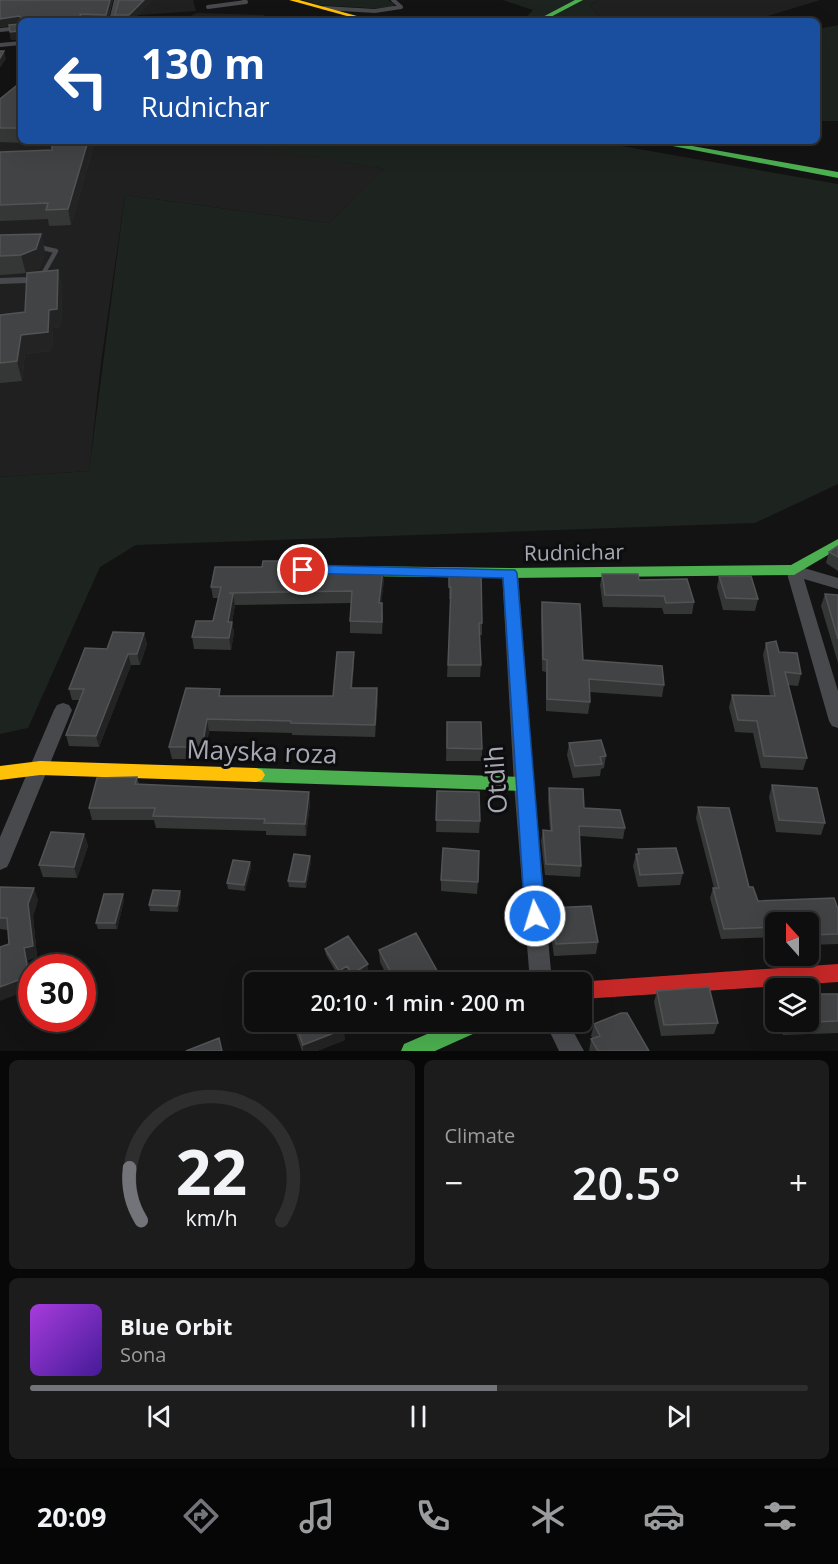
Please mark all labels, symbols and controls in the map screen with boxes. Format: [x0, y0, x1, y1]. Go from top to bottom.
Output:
text: 130 m [141, 34, 265, 91]
icon: left [42, 42, 120, 120]
text: Rudnichar [141, 88, 270, 125]
street label: Rudnichar [524, 537, 625, 567]
pin [277, 544, 328, 595]
icon: arrive [286, 553, 319, 586]
street label: Mayska roza [186, 730, 338, 772]
street label: Otdih [475, 745, 515, 815]
position arrow [503, 884, 567, 948]
north arrow [765, 912, 819, 966]
map controls [765, 912, 819, 1032]
speed limit sign: 30 [18, 954, 96, 1032]
button: layers [765, 978, 819, 1032]
text: 20:10 · 1 min · 200 m [310, 987, 526, 1017]
text: Climate [445, 1122, 515, 1149]
text: 22 [176, 1128, 247, 1213]
text: 20.5° [572, 1152, 681, 1213]
text: − [445, 1160, 463, 1205]
text: + [789, 1160, 808, 1205]
text: km/h [186, 1204, 238, 1233]
text: Blue Orbit [120, 1311, 232, 1341]
text: Sona [120, 1341, 166, 1368]
icon: previous [143, 1400, 176, 1433]
icon: pause [402, 1400, 435, 1433]
icon: next [662, 1400, 695, 1433]
icon: directions [180, 1495, 222, 1537]
icon: music [296, 1495, 338, 1537]
icon: phone [412, 1495, 454, 1537]
icon: climate [527, 1495, 569, 1537]
icon: car [643, 1495, 685, 1537]
icon: filters [759, 1495, 801, 1537]
text: 20:09 [37, 1498, 106, 1535]

